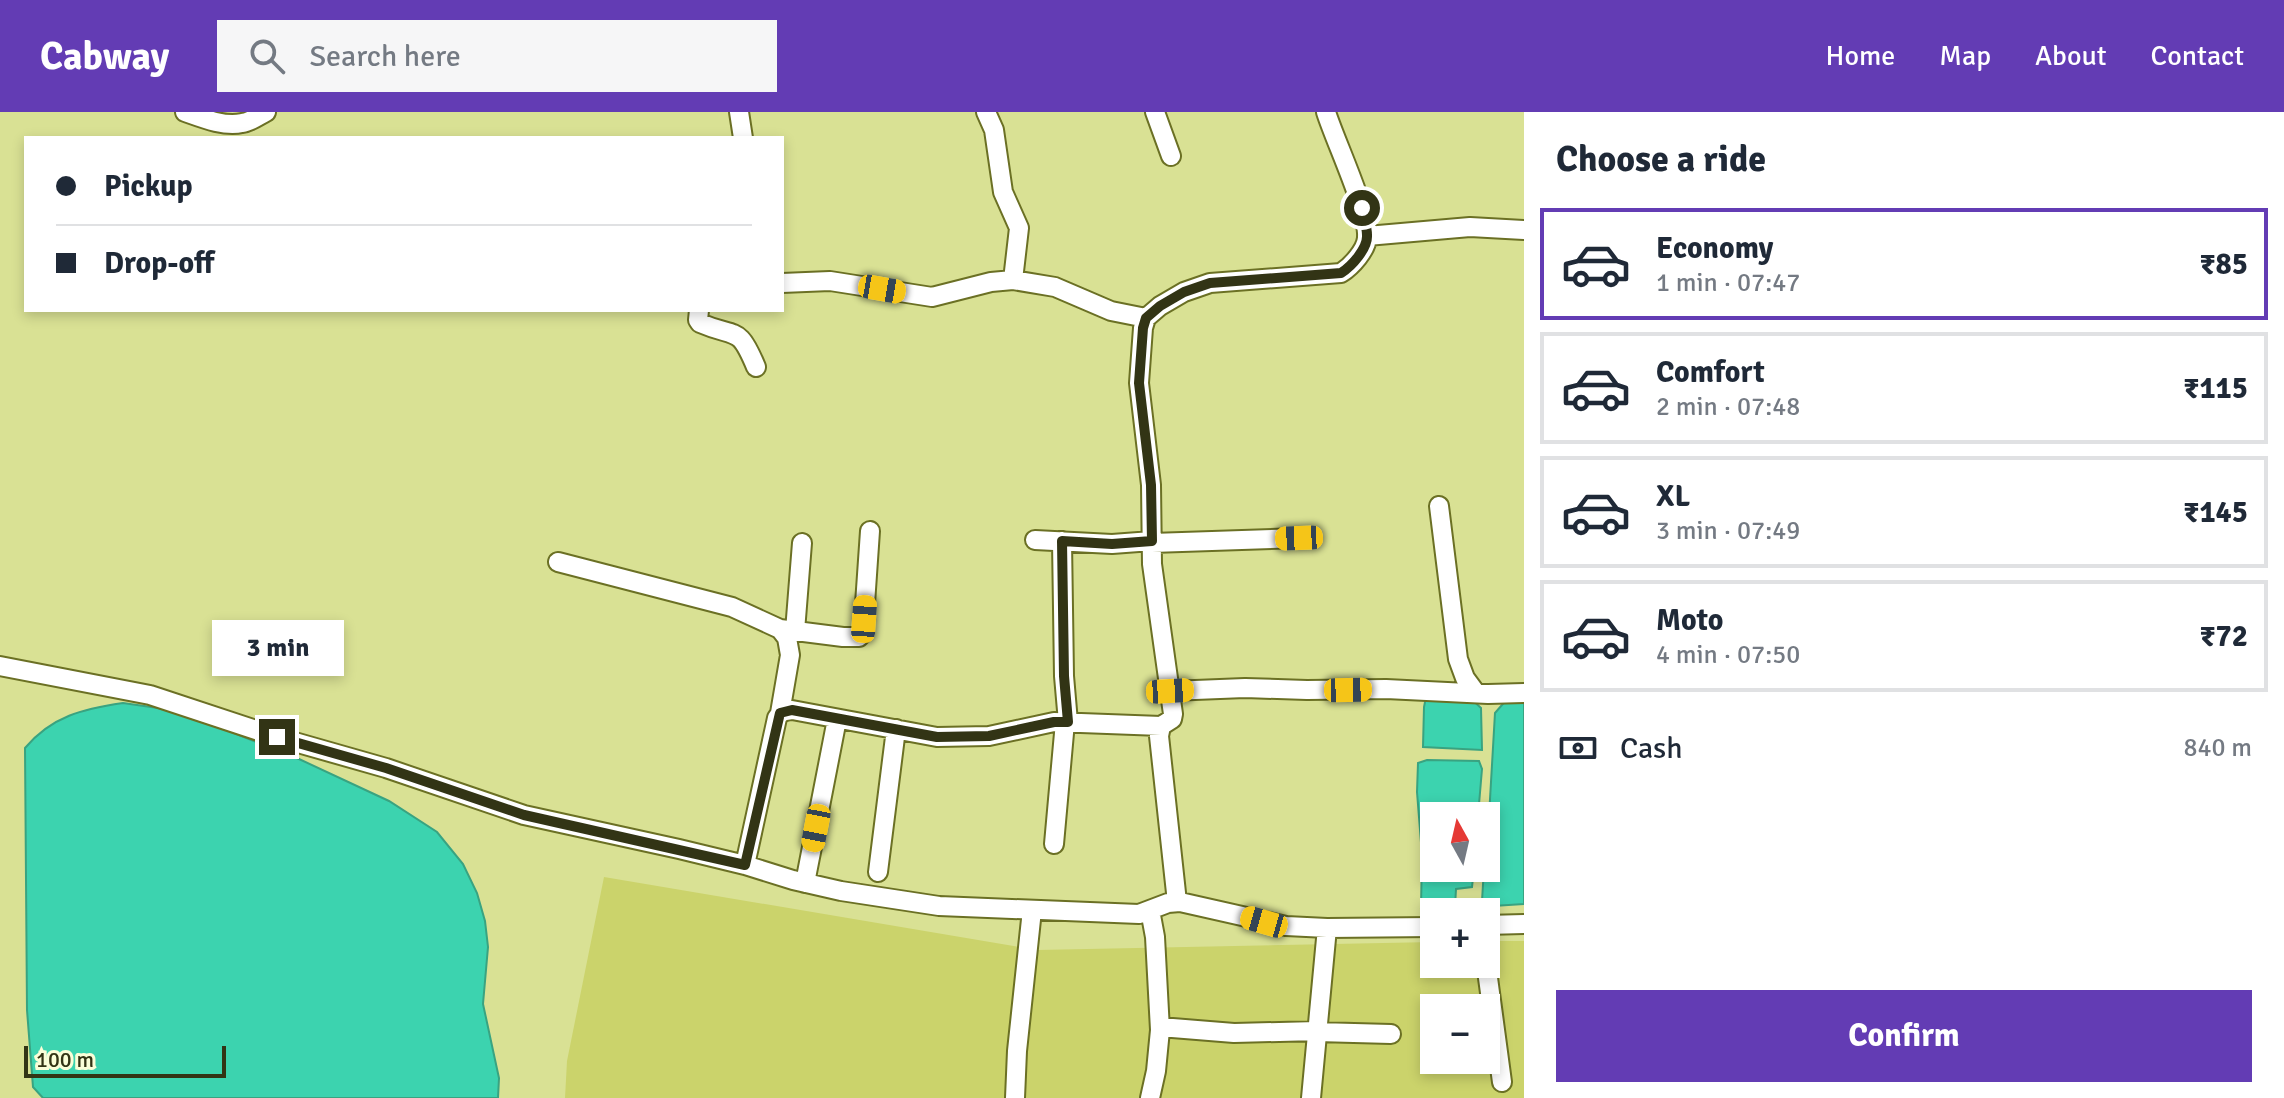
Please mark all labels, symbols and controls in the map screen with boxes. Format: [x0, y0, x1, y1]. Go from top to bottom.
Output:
search box [217, 20, 777, 92]
text: Cabway [40, 33, 169, 80]
icon: search [245, 34, 289, 78]
text: Search here [309, 38, 461, 75]
text: Home [1826, 39, 1895, 73]
text: Map [1939, 39, 1991, 73]
text: About [2035, 39, 2107, 73]
text: Contact [2151, 39, 2244, 73]
text: Choose a ride [1556, 137, 1766, 182]
text: Pickup [104, 168, 193, 205]
route start [1344, 190, 1380, 226]
icon: car [1560, 228, 1632, 300]
text: Economy [1656, 230, 1773, 267]
text: Drop-off [104, 245, 214, 282]
text: ₹85 [2199, 246, 2248, 283]
text: 1 min · 07:47 [1656, 267, 1800, 299]
car [856, 273, 908, 305]
icon: car [1560, 352, 1632, 424]
text: Comfort [1656, 354, 1765, 391]
text: ₹115 [2183, 370, 2248, 407]
text: 2 min · 07:48 [1656, 391, 1800, 423]
icon: car [1560, 476, 1632, 548]
text: XL [1656, 478, 1690, 515]
text: ₹145 [2183, 494, 2248, 531]
text: 3 min · 07:49 [1656, 515, 1800, 547]
car [1275, 525, 1323, 551]
car [850, 594, 878, 644]
icon: car [1560, 600, 1632, 672]
text: Moto [1656, 602, 1723, 639]
text: ₹72 [2199, 618, 2248, 655]
callout: 3 min [211, 621, 343, 677]
text: 3 min [247, 632, 309, 664]
text: 4 min · 07:50 [1656, 639, 1800, 671]
car [1145, 678, 1195, 704]
car [1324, 678, 1372, 702]
route end [259, 719, 295, 755]
icon: cash [1556, 726, 1600, 770]
text: Cash [1620, 730, 1683, 767]
text: 840 m [2183, 732, 2252, 764]
car [800, 802, 832, 854]
north arrow [1420, 802, 1500, 882]
map controls [1420, 802, 1500, 1074]
button: + [1420, 898, 1500, 978]
car [1238, 904, 1290, 940]
button: Confirm [1556, 990, 2252, 1082]
button: − [1420, 994, 1500, 1074]
scale bar [24, 1042, 226, 1078]
text: 100 m [36, 1046, 94, 1073]

